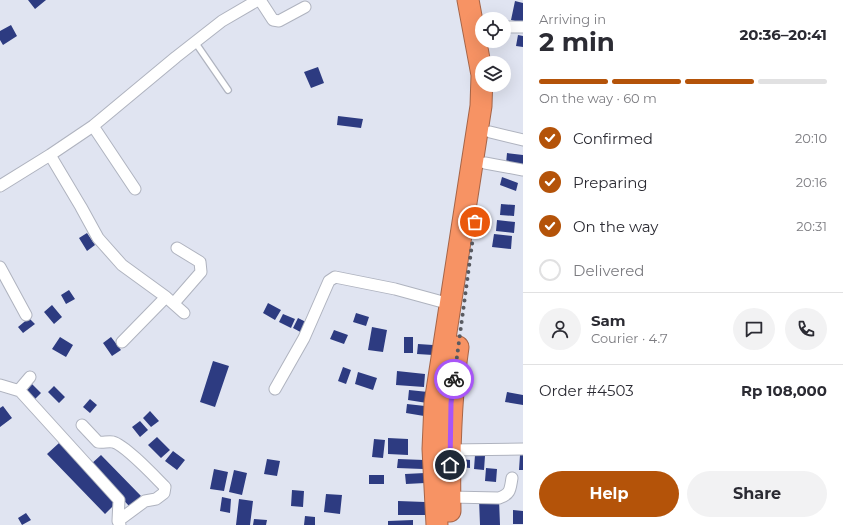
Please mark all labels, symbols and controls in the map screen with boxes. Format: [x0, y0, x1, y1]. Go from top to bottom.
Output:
text: Arriving in [539, 11, 606, 27]
map controls [475, 12, 511, 92]
button: locate [475, 12, 511, 48]
text: 20:36–20:41 [739, 25, 827, 44]
text: 2 min [539, 26, 615, 58]
button: layers [475, 56, 511, 92]
text: On the way · 60 m [539, 90, 657, 106]
icon: check [539, 127, 561, 149]
text: Confirmed [573, 129, 653, 148]
text: 20:10 [795, 130, 827, 146]
icon: check [539, 171, 561, 193]
text: Preparing [573, 173, 648, 192]
text: 20:16 [796, 174, 827, 190]
pin [458, 205, 492, 239]
icon: bag [464, 211, 486, 233]
icon: check [539, 215, 561, 237]
text: On the way [573, 217, 658, 236]
text: 20:31 [796, 218, 827, 234]
text: Delivered [573, 261, 645, 280]
button: person [539, 308, 581, 350]
button: chat [733, 308, 775, 350]
button: phone [785, 308, 827, 350]
text: Sam [591, 311, 626, 330]
text: Courier · 4.7 [591, 330, 668, 346]
courier [434, 359, 474, 399]
icon: bike [443, 368, 465, 390]
text: Order #4503 [539, 381, 634, 400]
text: Rp 108,000 [741, 381, 827, 400]
pin [433, 448, 467, 482]
icon: home [439, 454, 461, 476]
button: Help [539, 471, 679, 517]
button: Share [687, 471, 827, 517]

